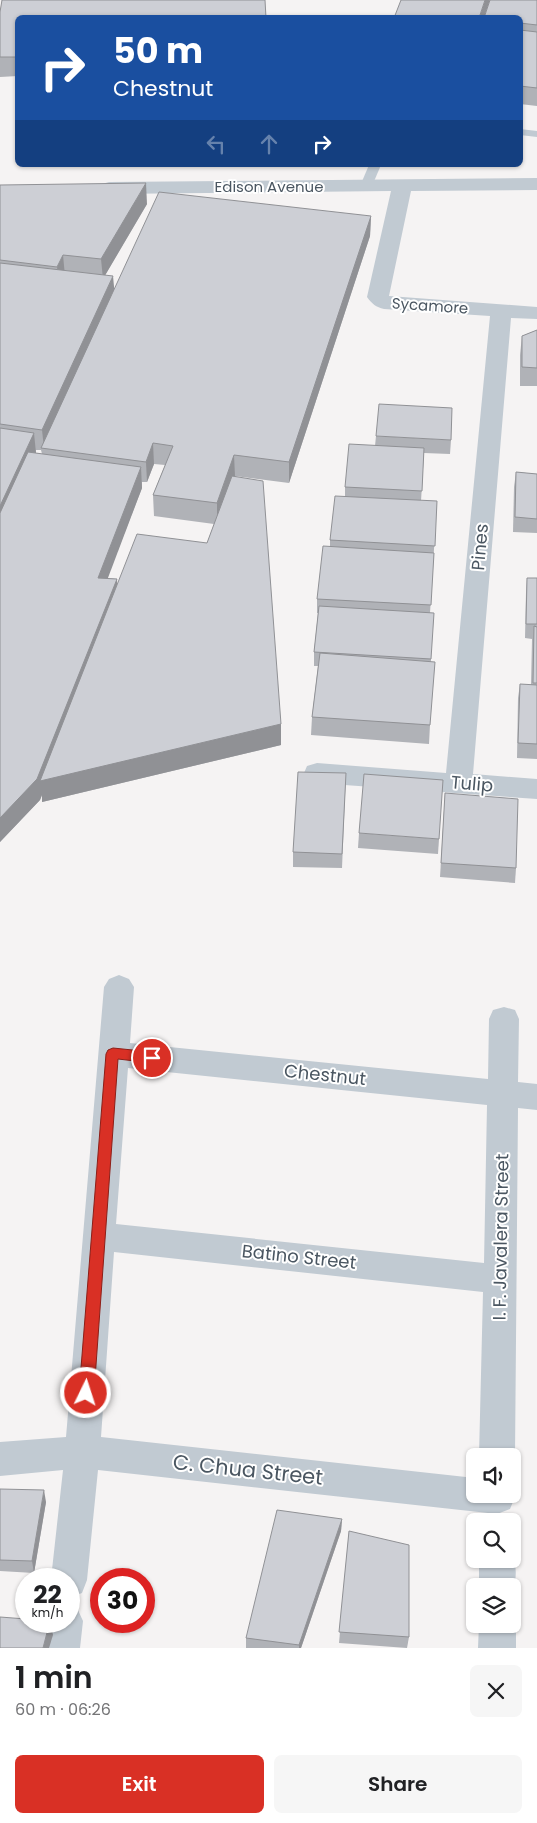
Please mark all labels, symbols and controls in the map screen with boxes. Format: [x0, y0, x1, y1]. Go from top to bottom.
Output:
text: 50 m [113, 26, 203, 75]
icon: right [30, 35, 95, 100]
text: Chestnut [113, 73, 213, 104]
icon: left [202, 130, 230, 158]
icon: ahead [255, 130, 283, 158]
icon: right [308, 130, 336, 158]
street label: Edison Avenue [215, 176, 323, 197]
street label: Sycamore [391, 292, 469, 319]
street label: Pines [465, 522, 494, 571]
street label: Tulip [450, 769, 494, 798]
pin [131, 1037, 173, 1079]
icon: arrive [138, 1044, 166, 1072]
street label: Chestnut [283, 1058, 367, 1091]
street label: I. F. Javalera Street [487, 1153, 514, 1321]
street label: Batino Street [241, 1238, 357, 1275]
position arrow [59, 1366, 111, 1418]
street label: C. Chua Street [172, 1447, 324, 1492]
map controls [466, 1448, 521, 1633]
button: sound [466, 1448, 521, 1503]
button: search [466, 1513, 521, 1568]
speed limit sign: 30 [90, 1568, 155, 1633]
text: 22 [33, 1577, 62, 1612]
button: layers [466, 1578, 521, 1633]
text: km/h [32, 1604, 63, 1621]
text: 1 min [15, 1656, 93, 1699]
button: close [470, 1665, 522, 1717]
text: 60 m · 06:26 [15, 1698, 111, 1721]
button: Exit [15, 1755, 264, 1813]
button: Share [274, 1755, 522, 1813]

